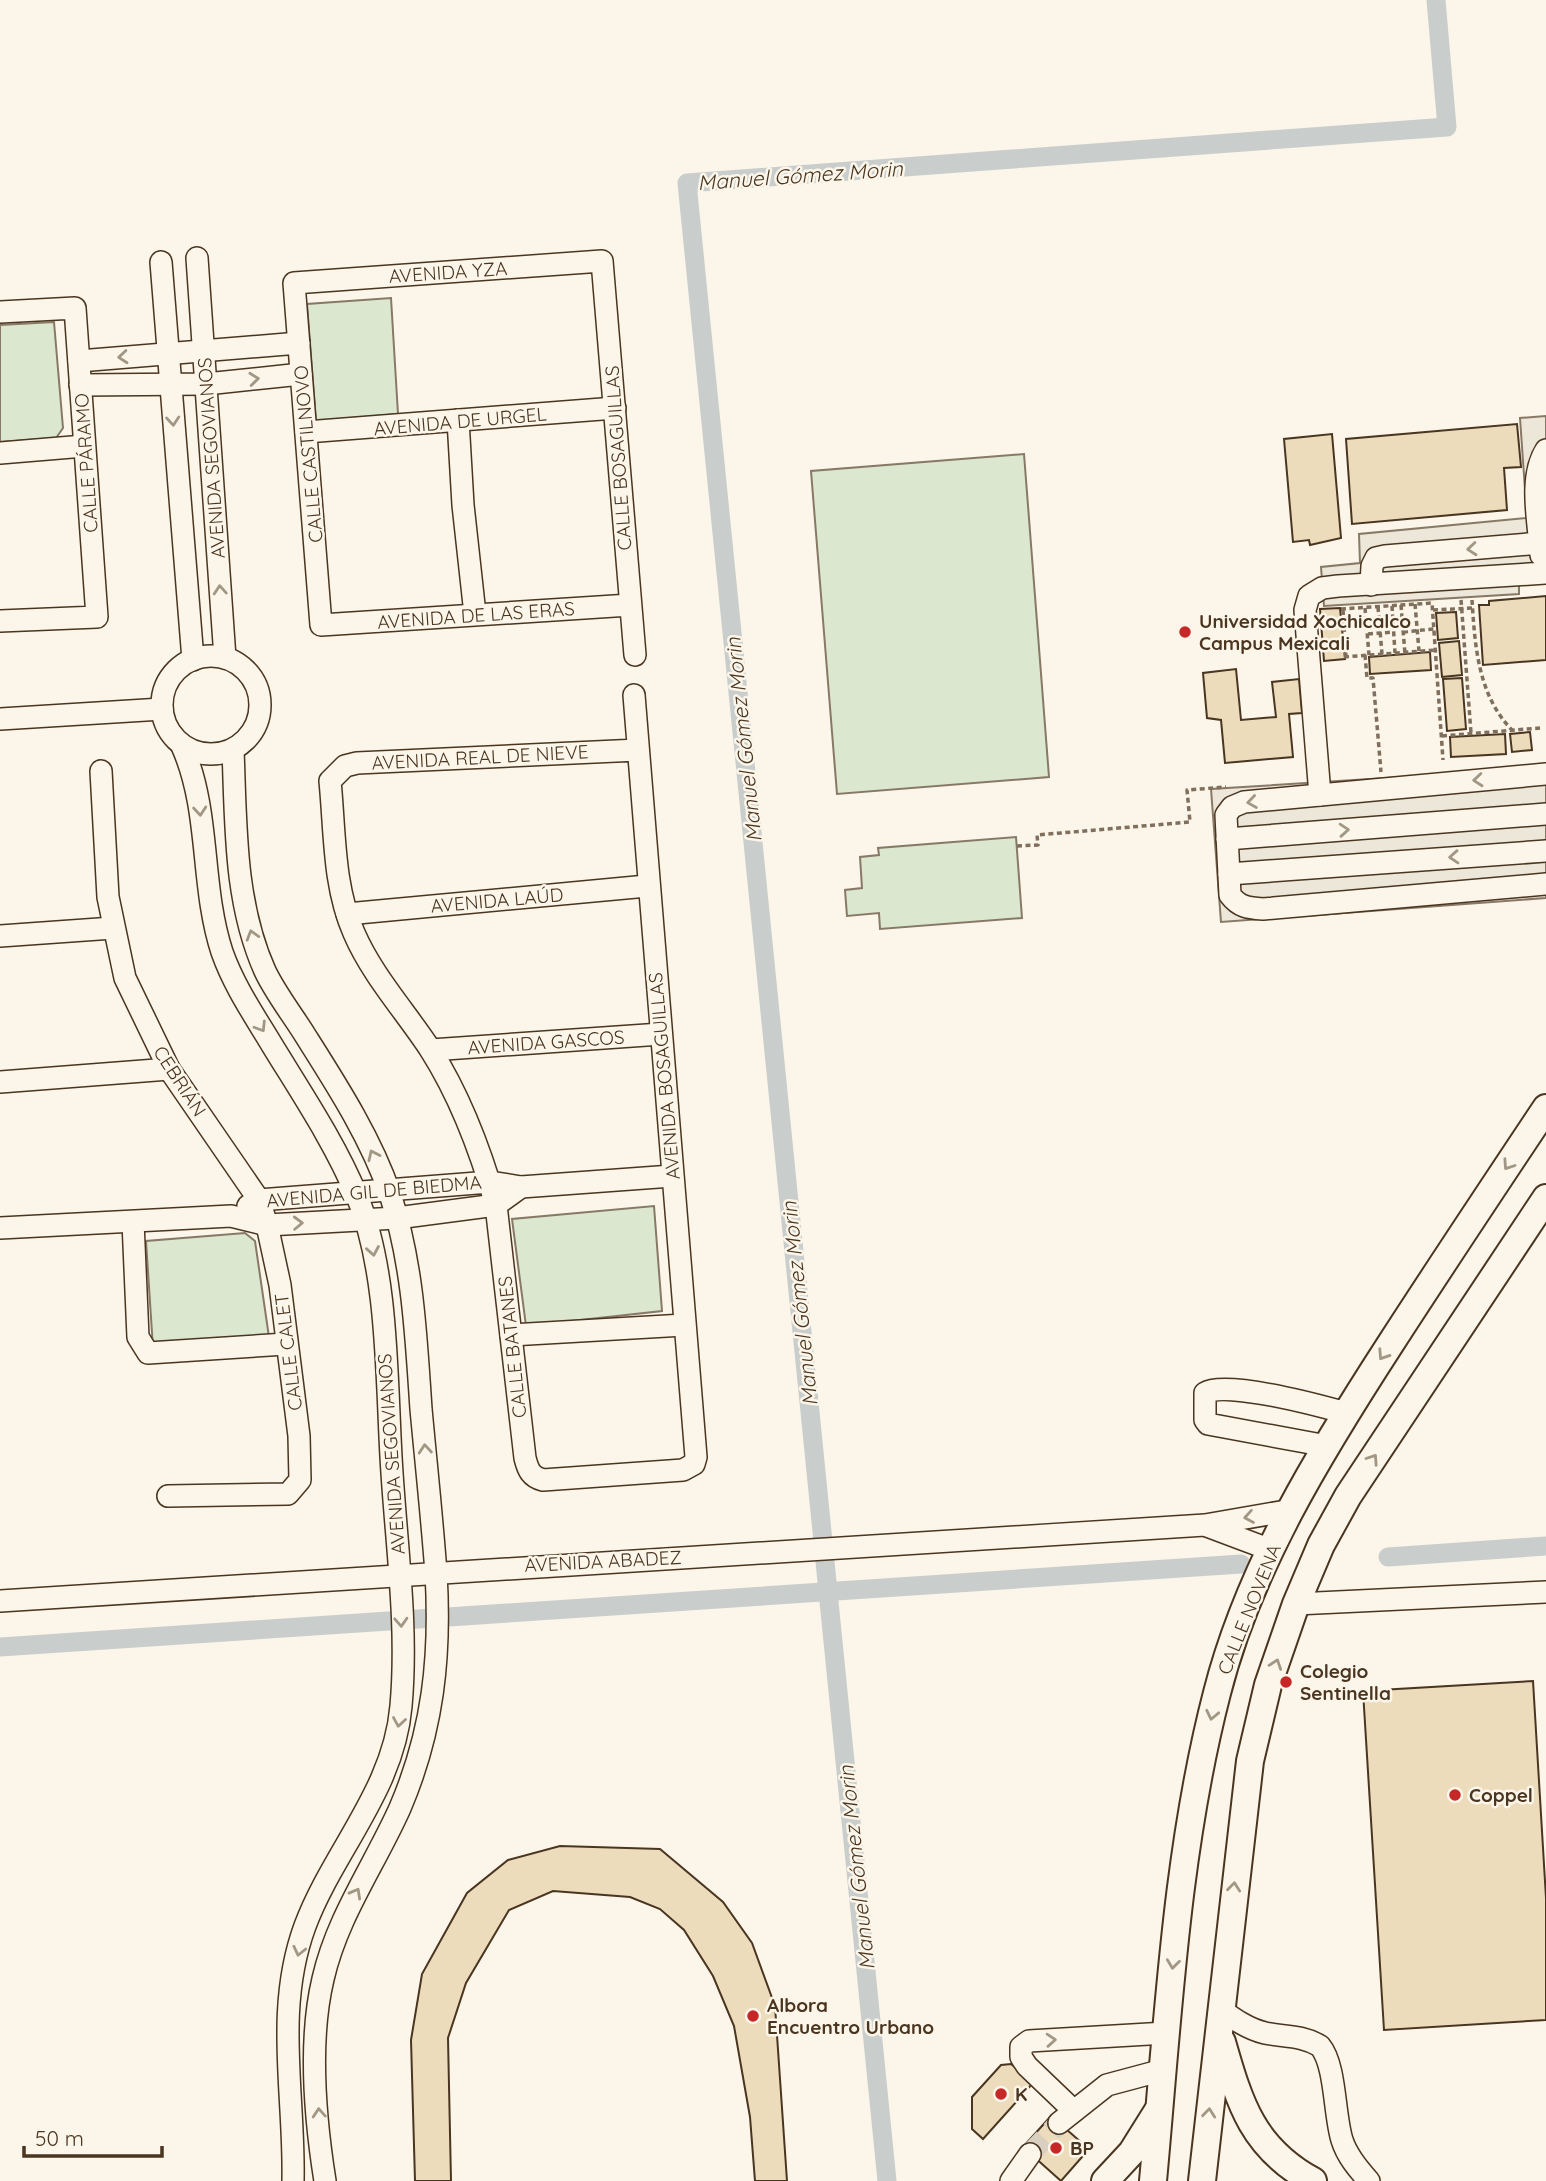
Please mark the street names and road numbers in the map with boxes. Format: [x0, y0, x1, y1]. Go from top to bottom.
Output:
street label: AVENIDA YZA [388, 256, 508, 288]
street label: AVENIDA SEGOVIANOS [192, 357, 230, 559]
street label: CALLE CASTILNOVO [288, 364, 328, 544]
street label: CALLE BOSAGUILLAS [600, 365, 636, 551]
street label: CALLE PÁRAMO [69, 392, 103, 534]
street label: AVENIDA DE URGEL [373, 401, 547, 441]
street label: AVENIDA DE LAS ERAS [376, 596, 576, 634]
street label: AVENIDA REAL DE NIEVE [371, 739, 589, 775]
street label: AVENIDA LAÚD [430, 882, 564, 918]
street label: AVENIDA BOSAGUILLAS [643, 971, 685, 1181]
street label: AVENIDA GASCOS [467, 1025, 625, 1059]
street label: CEBRIÁN [148, 1041, 212, 1121]
street label: AVENIDA GIL DE BIEDMA [265, 1170, 483, 1212]
street label: CALLE BATANES [493, 1275, 531, 1419]
street label: CALLE CALET [269, 1292, 307, 1412]
street label: AVENIDA SEGOVIANOS [372, 1353, 410, 1555]
street label: CALLE NOVENA [1212, 1540, 1286, 1678]
street label: AVENIDA ABADEZ [524, 1545, 682, 1577]

